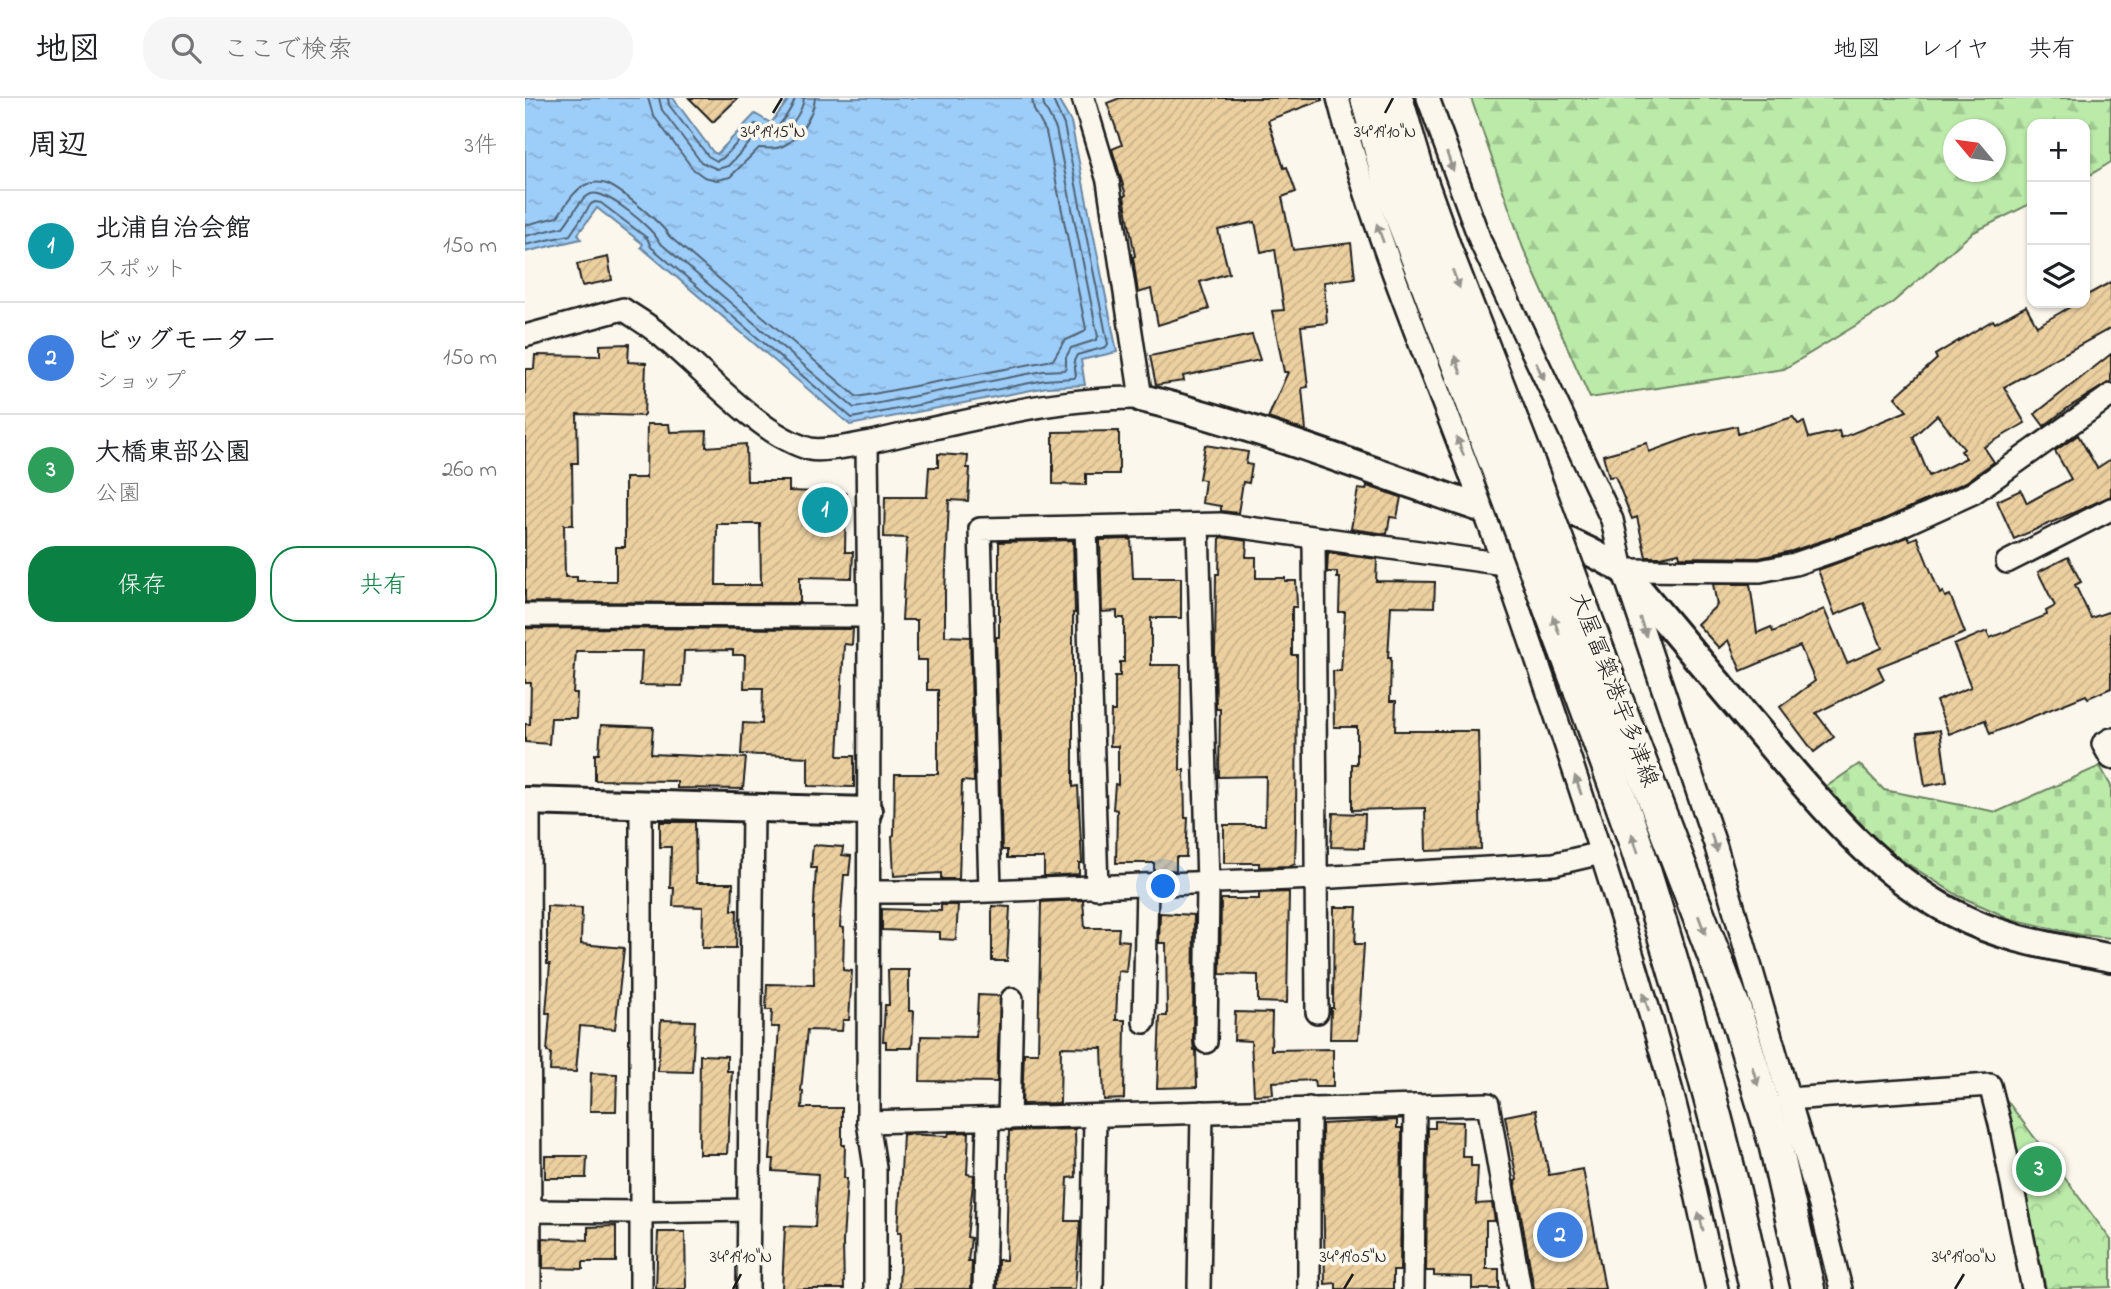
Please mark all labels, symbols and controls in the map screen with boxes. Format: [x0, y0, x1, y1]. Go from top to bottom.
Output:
search box [143, 17, 633, 80]
text: 地図 [35, 27, 101, 75]
icon: search [167, 29, 205, 67]
text: ここで検索 [223, 32, 353, 70]
text: 地図 [1833, 33, 1881, 68]
text: レイヤ [1919, 33, 1990, 68]
text: 共有 [2028, 33, 2076, 68]
north arrow [1943, 119, 2006, 182]
map controls [2027, 119, 2090, 308]
button: + [2027, 119, 2090, 182]
text: 34°19'15"N [740, 120, 806, 146]
text: 34°19'10"N [1354, 120, 1416, 146]
text: 周辺 [28, 125, 88, 169]
text: 3件 [465, 130, 497, 163]
one-way arrow [1445, 152, 1456, 173]
button: − [2027, 182, 2090, 245]
text: 北浦自治会館 [95, 211, 251, 249]
one-way arrow [1374, 223, 1385, 244]
text: 1 [47, 230, 55, 263]
text: 150 m [443, 230, 497, 263]
button: layers [2027, 245, 2090, 308]
text: スポット [95, 254, 187, 287]
one-way arrow [1451, 269, 1462, 290]
text: ビッグモーター [95, 323, 277, 361]
text: 2 [45, 342, 57, 375]
text: 150 m [443, 342, 497, 375]
one-way arrow [1453, 354, 1464, 375]
one-way arrow [1535, 361, 1546, 381]
text: ショップ [95, 366, 186, 399]
text: 大橋東部公園 [95, 435, 251, 473]
one-way arrow [1454, 436, 1465, 457]
text: 3 [46, 454, 56, 487]
text: 260 m [442, 454, 497, 487]
text: 公園 [95, 478, 141, 511]
pin: 1 [802, 484, 848, 536]
button: 保存 [28, 546, 256, 622]
button: 共有 [270, 546, 497, 622]
street label: 大屋冨築港宇多津線 [1561, 587, 1665, 793]
one-way arrow [1551, 615, 1562, 636]
one-way arrow [1638, 616, 1649, 637]
one-way arrow [1572, 774, 1583, 795]
one-way arrow [1629, 833, 1640, 854]
one-way arrow [1709, 833, 1720, 854]
your location [1146, 869, 1180, 903]
one-way arrow [1696, 915, 1707, 936]
one-way arrow [1640, 991, 1650, 1012]
one-way arrow [1750, 1065, 1760, 1086]
pin: 3 [2016, 1143, 2062, 1195]
pin: 2 [1537, 1209, 1583, 1261]
one-way arrow [1696, 1211, 1707, 1233]
text: 34°19'10"N [710, 1245, 772, 1271]
text: 34°19'05"N [1319, 1245, 1387, 1271]
text: 34°19'00"N [1932, 1245, 1996, 1271]

